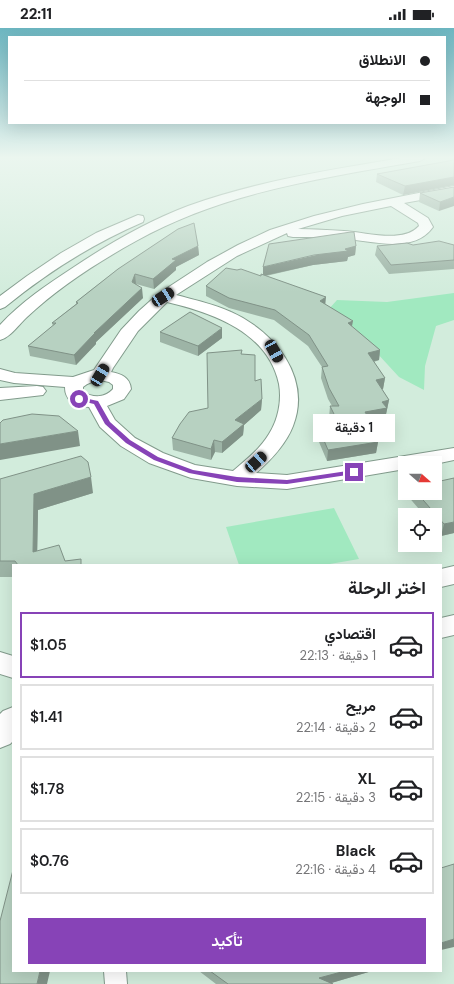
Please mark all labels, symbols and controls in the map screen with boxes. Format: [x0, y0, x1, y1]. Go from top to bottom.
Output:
text: 22:11 [20, 4, 52, 24]
text: الانطلاق [359, 50, 406, 70]
text: الوجهة [365, 88, 406, 108]
car [150, 285, 176, 309]
car [263, 338, 285, 364]
car [89, 362, 111, 388]
route start [70, 390, 88, 408]
callout: 1 دقيقة [313, 414, 395, 442]
text: 1 دقيقة [335, 419, 373, 436]
car [243, 450, 269, 474]
north arrow [398, 456, 442, 500]
map controls [398, 456, 442, 552]
route end [345, 463, 363, 481]
button: locate [398, 508, 442, 552]
text: اختر الرحلة [348, 576, 426, 600]
text: اقتصادي [324, 624, 376, 644]
icon: car [388, 627, 424, 663]
text: $1.05 [30, 635, 67, 655]
text: 1 دقيقة · 22:13 [300, 647, 376, 664]
text: مريح [346, 696, 376, 716]
icon: car [388, 699, 424, 735]
text: $1.41 [30, 707, 63, 727]
text: 2 دقيقة · 22:14 [296, 719, 376, 736]
text: XL [358, 769, 376, 789]
icon: car [388, 771, 424, 807]
text: $1.78 [30, 779, 65, 799]
text: 3 دقيقة · 22:15 [296, 789, 376, 806]
text: Black [336, 841, 376, 861]
icon: car [388, 843, 424, 879]
text: $0.76 [30, 851, 69, 871]
text: 4 دقيقة · 22:16 [295, 861, 376, 878]
button: تأكيد [28, 918, 426, 964]

